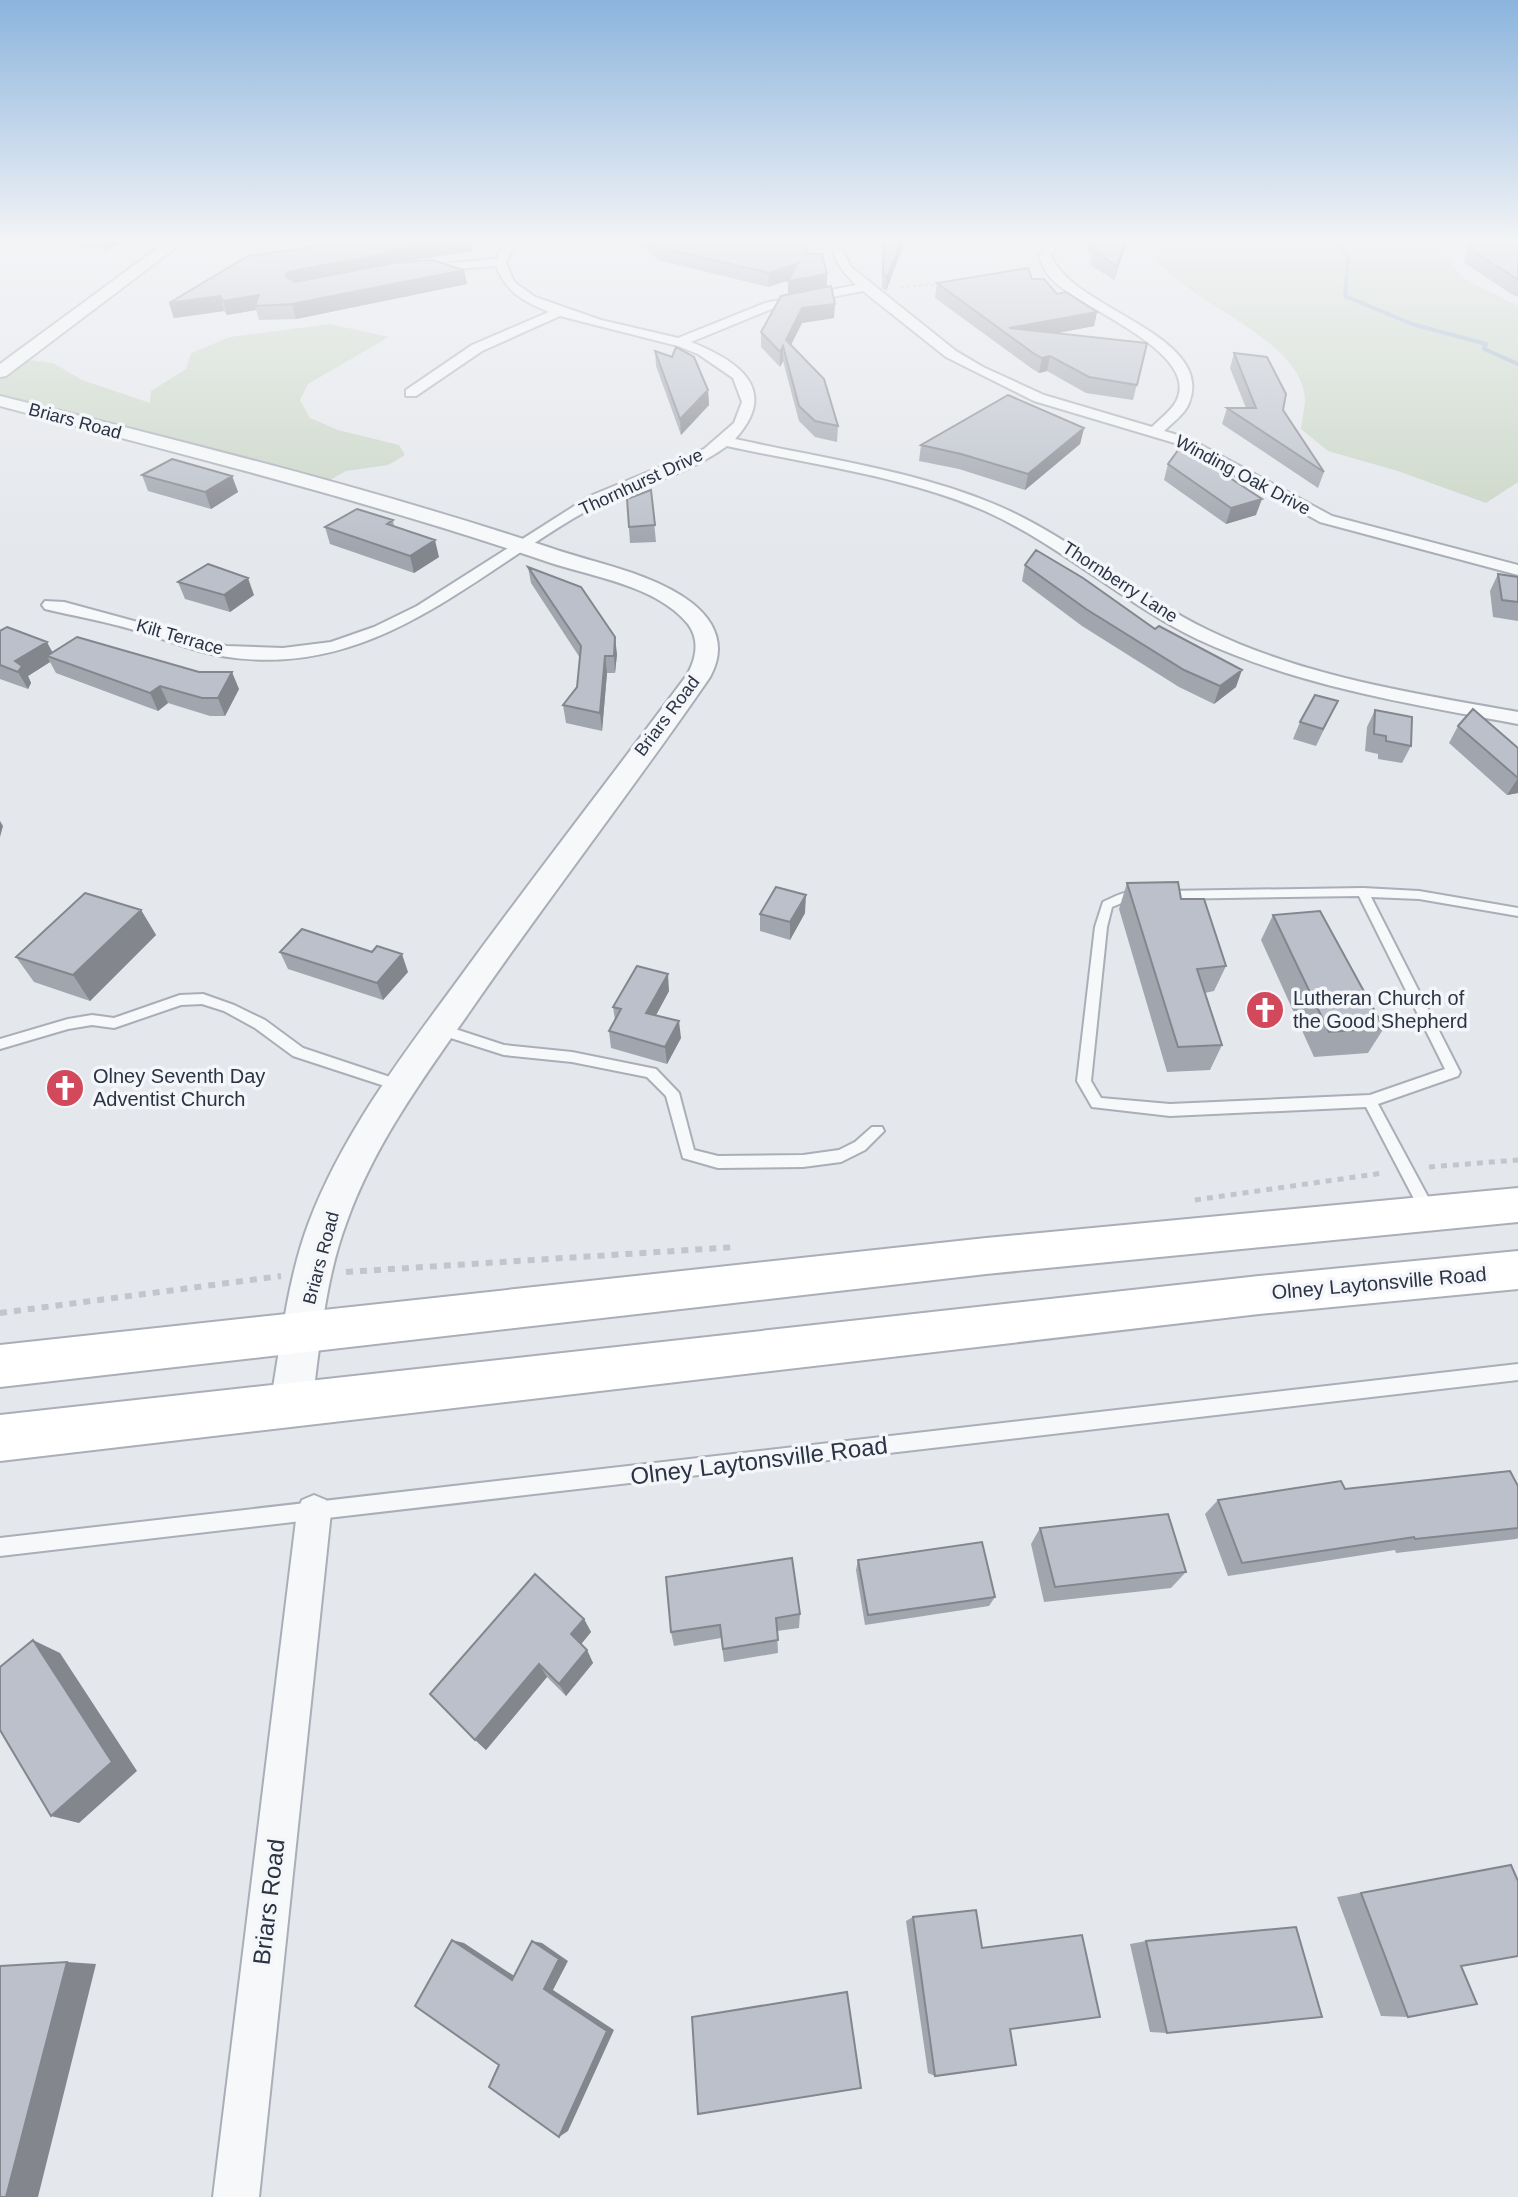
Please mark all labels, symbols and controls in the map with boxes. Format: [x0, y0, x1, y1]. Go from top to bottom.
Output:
street label: Briars Road [27, 399, 123, 443]
street label: Winding Oak Drive [1172, 431, 1314, 519]
street label: Thornhurst Drive [576, 445, 706, 519]
street label: Thornberry Lane [1059, 537, 1181, 627]
street label: Kilt Terrace [134, 615, 226, 659]
street label: Briars Road [630, 672, 704, 760]
place label: Lutheran Church of the Good Shepherd [1293, 987, 1468, 1032]
church icon: Lutheran Church of the Good Shepherd [1244, 989, 1286, 1031]
place label: Olney Seventh Day Adventist Church [93, 1065, 265, 1110]
church icon: Olney Seventh Day Adventist Church [44, 1067, 86, 1109]
street label: Briars Road [299, 1210, 343, 1306]
street label: Olney Laytonsville Road [1271, 1263, 1487, 1303]
street label: Olney Laytonsville Road [629, 1431, 889, 1490]
street label: Briars Road [247, 1837, 290, 1966]

